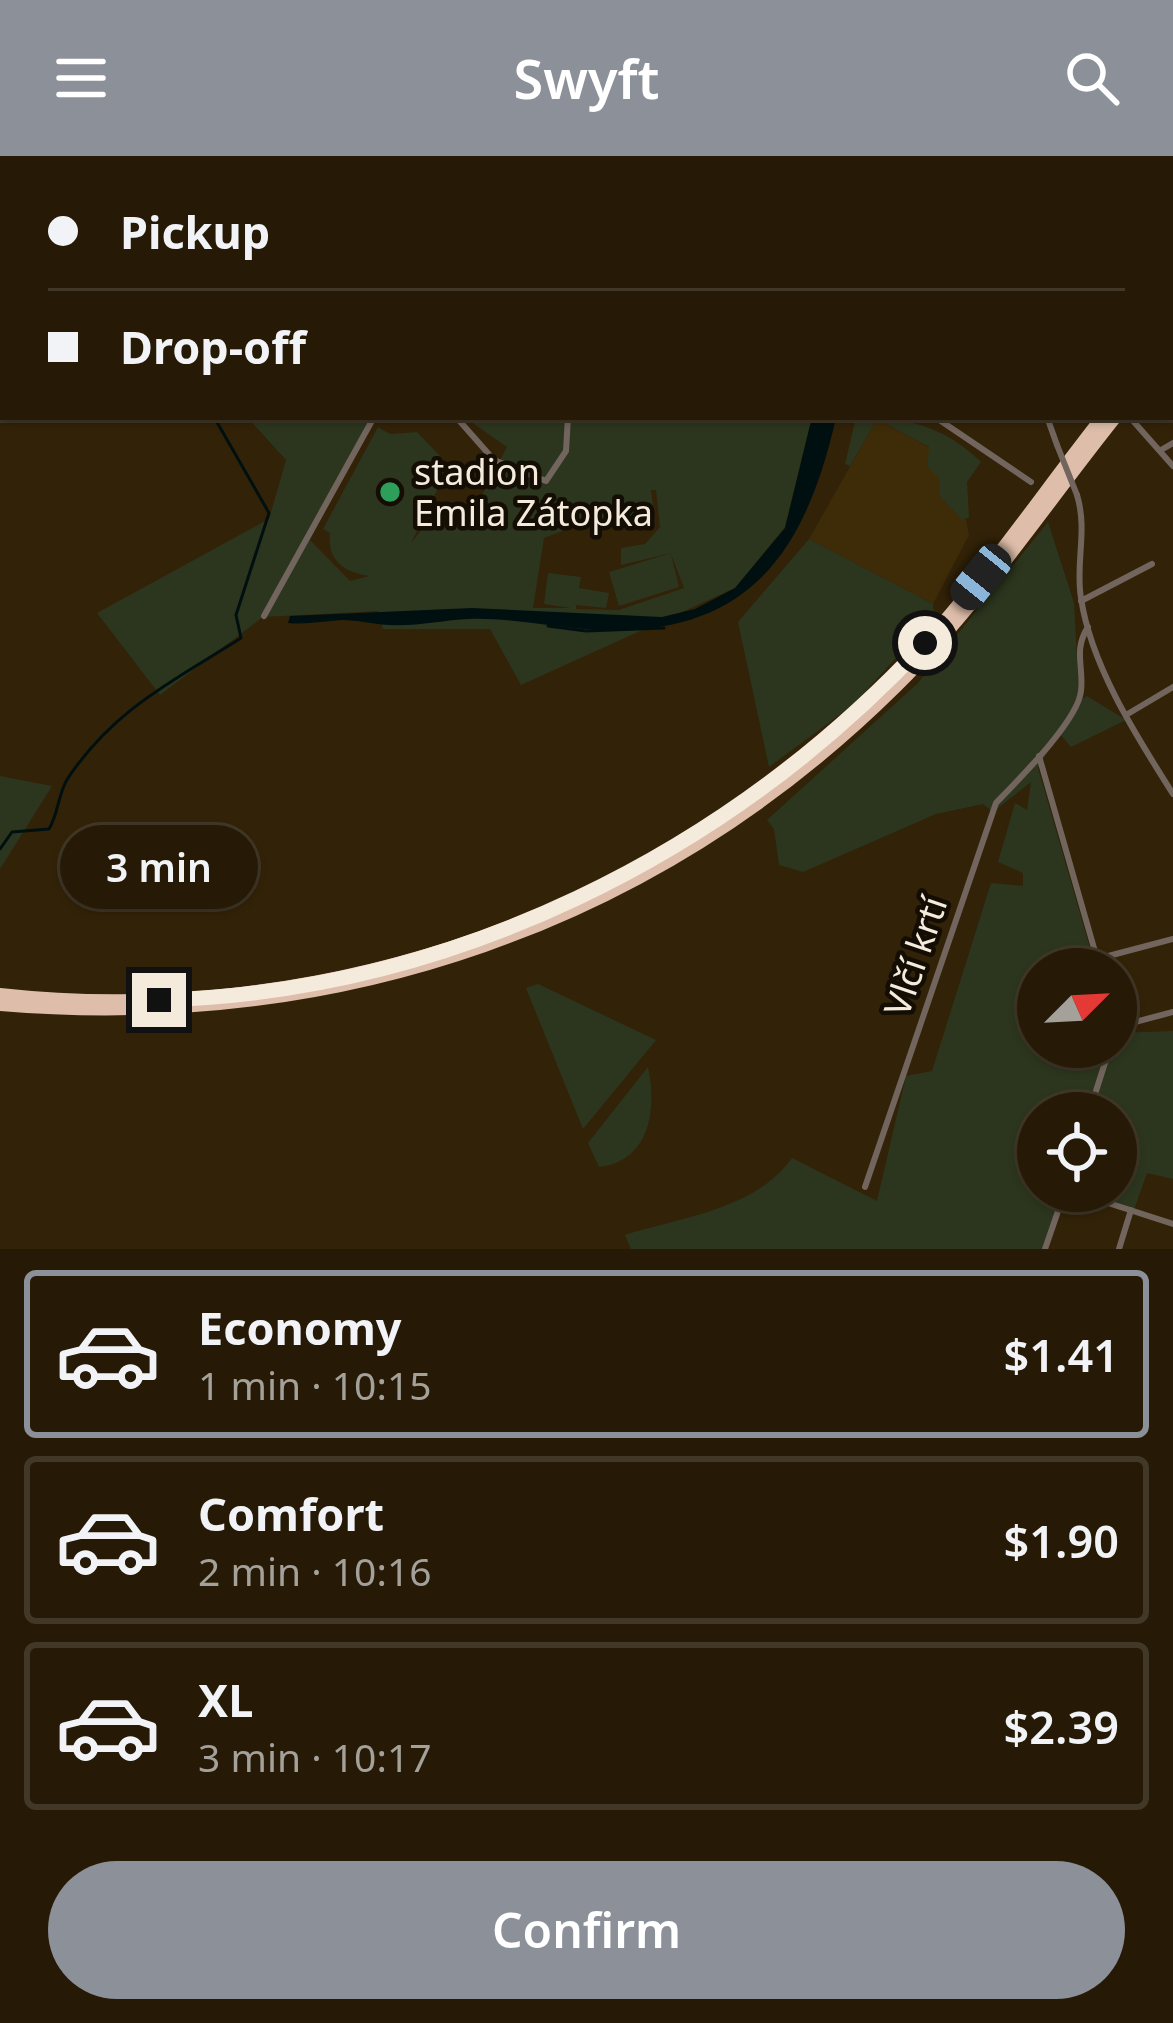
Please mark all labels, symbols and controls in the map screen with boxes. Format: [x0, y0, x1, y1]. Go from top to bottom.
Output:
text: Swyft [513, 41, 660, 115]
icon: menu [48, 45, 114, 111]
icon: search [1059, 45, 1125, 111]
text: Pickup [120, 201, 270, 262]
text: Drop-off [120, 316, 306, 377]
place label: stadion Emila Zátopka [414, 447, 653, 537]
marker: stadion Emila Zátopka [377, 479, 403, 505]
car [944, 538, 1018, 616]
route start [898, 616, 952, 670]
callout: 3 min [60, 826, 258, 910]
text: 3 min [106, 840, 212, 893]
street label: Vlčí krtí [872, 889, 958, 1022]
north arrow [1017, 948, 1137, 1068]
map controls [1017, 948, 1137, 1212]
route end [132, 973, 186, 1027]
button: locate [1017, 1092, 1137, 1212]
text: Economy [198, 1297, 402, 1358]
icon: car [54, 1300, 162, 1408]
text: $1.41 [1004, 1324, 1119, 1385]
text: 1 min · 10:15 [198, 1358, 432, 1411]
text: Comfort [198, 1483, 384, 1544]
icon: car [54, 1486, 162, 1594]
text: $1.90 [1004, 1510, 1119, 1571]
text: 2 min · 10:16 [198, 1544, 432, 1597]
text: XL [198, 1669, 253, 1730]
icon: car [54, 1672, 162, 1780]
text: $2.39 [1004, 1696, 1119, 1757]
text: 3 min · 10:17 [198, 1730, 432, 1783]
button: Confirm [48, 1861, 1125, 1999]

